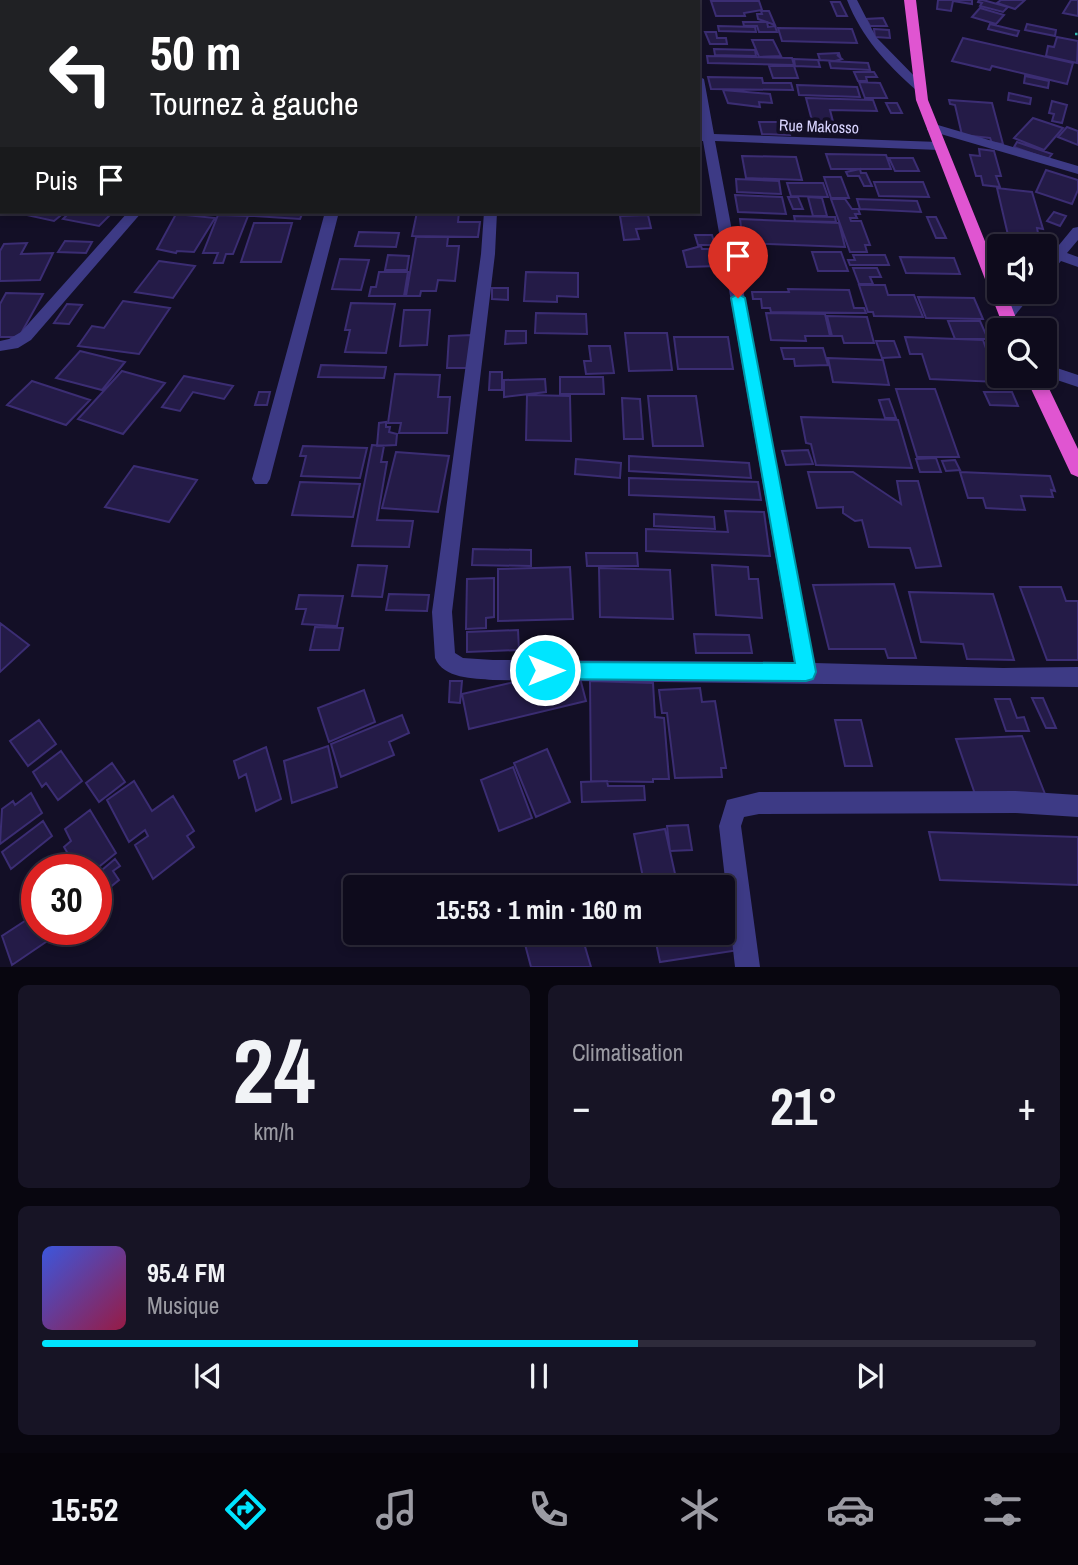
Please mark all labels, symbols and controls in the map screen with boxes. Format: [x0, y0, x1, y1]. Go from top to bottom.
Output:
text: 50 m [150, 19, 242, 85]
icon: left [35, 28, 126, 119]
text: Tournez à gauche [150, 82, 359, 125]
street label: Rue Makosso [779, 114, 859, 138]
icon: arrive [92, 161, 130, 199]
text: Puis [35, 163, 78, 198]
pin [708, 226, 768, 298]
map controls [987, 234, 1057, 388]
button: sound [987, 234, 1057, 304]
icon: arrive [719, 237, 757, 275]
button: search [987, 318, 1057, 388]
position arrow [508, 633, 582, 707]
speed limit sign: 30 [21, 854, 112, 945]
text: 15:53 · 1 min · 160 m [436, 892, 642, 927]
text: 24 [233, 1009, 316, 1131]
text: Climatisation [572, 1037, 683, 1068]
text: 21° [770, 1071, 838, 1141]
text: − [572, 1081, 590, 1132]
text: + [1018, 1081, 1036, 1132]
text: km/h [254, 1116, 294, 1147]
text: 95.4 FM [147, 1255, 225, 1290]
text: Musique [147, 1290, 219, 1321]
icon: previous [189, 1357, 227, 1395]
icon: pause [520, 1357, 558, 1395]
icon: next [851, 1357, 889, 1395]
icon: directions [221, 1485, 270, 1534]
icon: music [372, 1485, 421, 1534]
icon: phone [524, 1485, 573, 1534]
icon: climate [675, 1485, 724, 1534]
icon: car [826, 1485, 875, 1534]
icon: filters [978, 1485, 1027, 1534]
text: 15:52 [51, 1488, 118, 1531]

